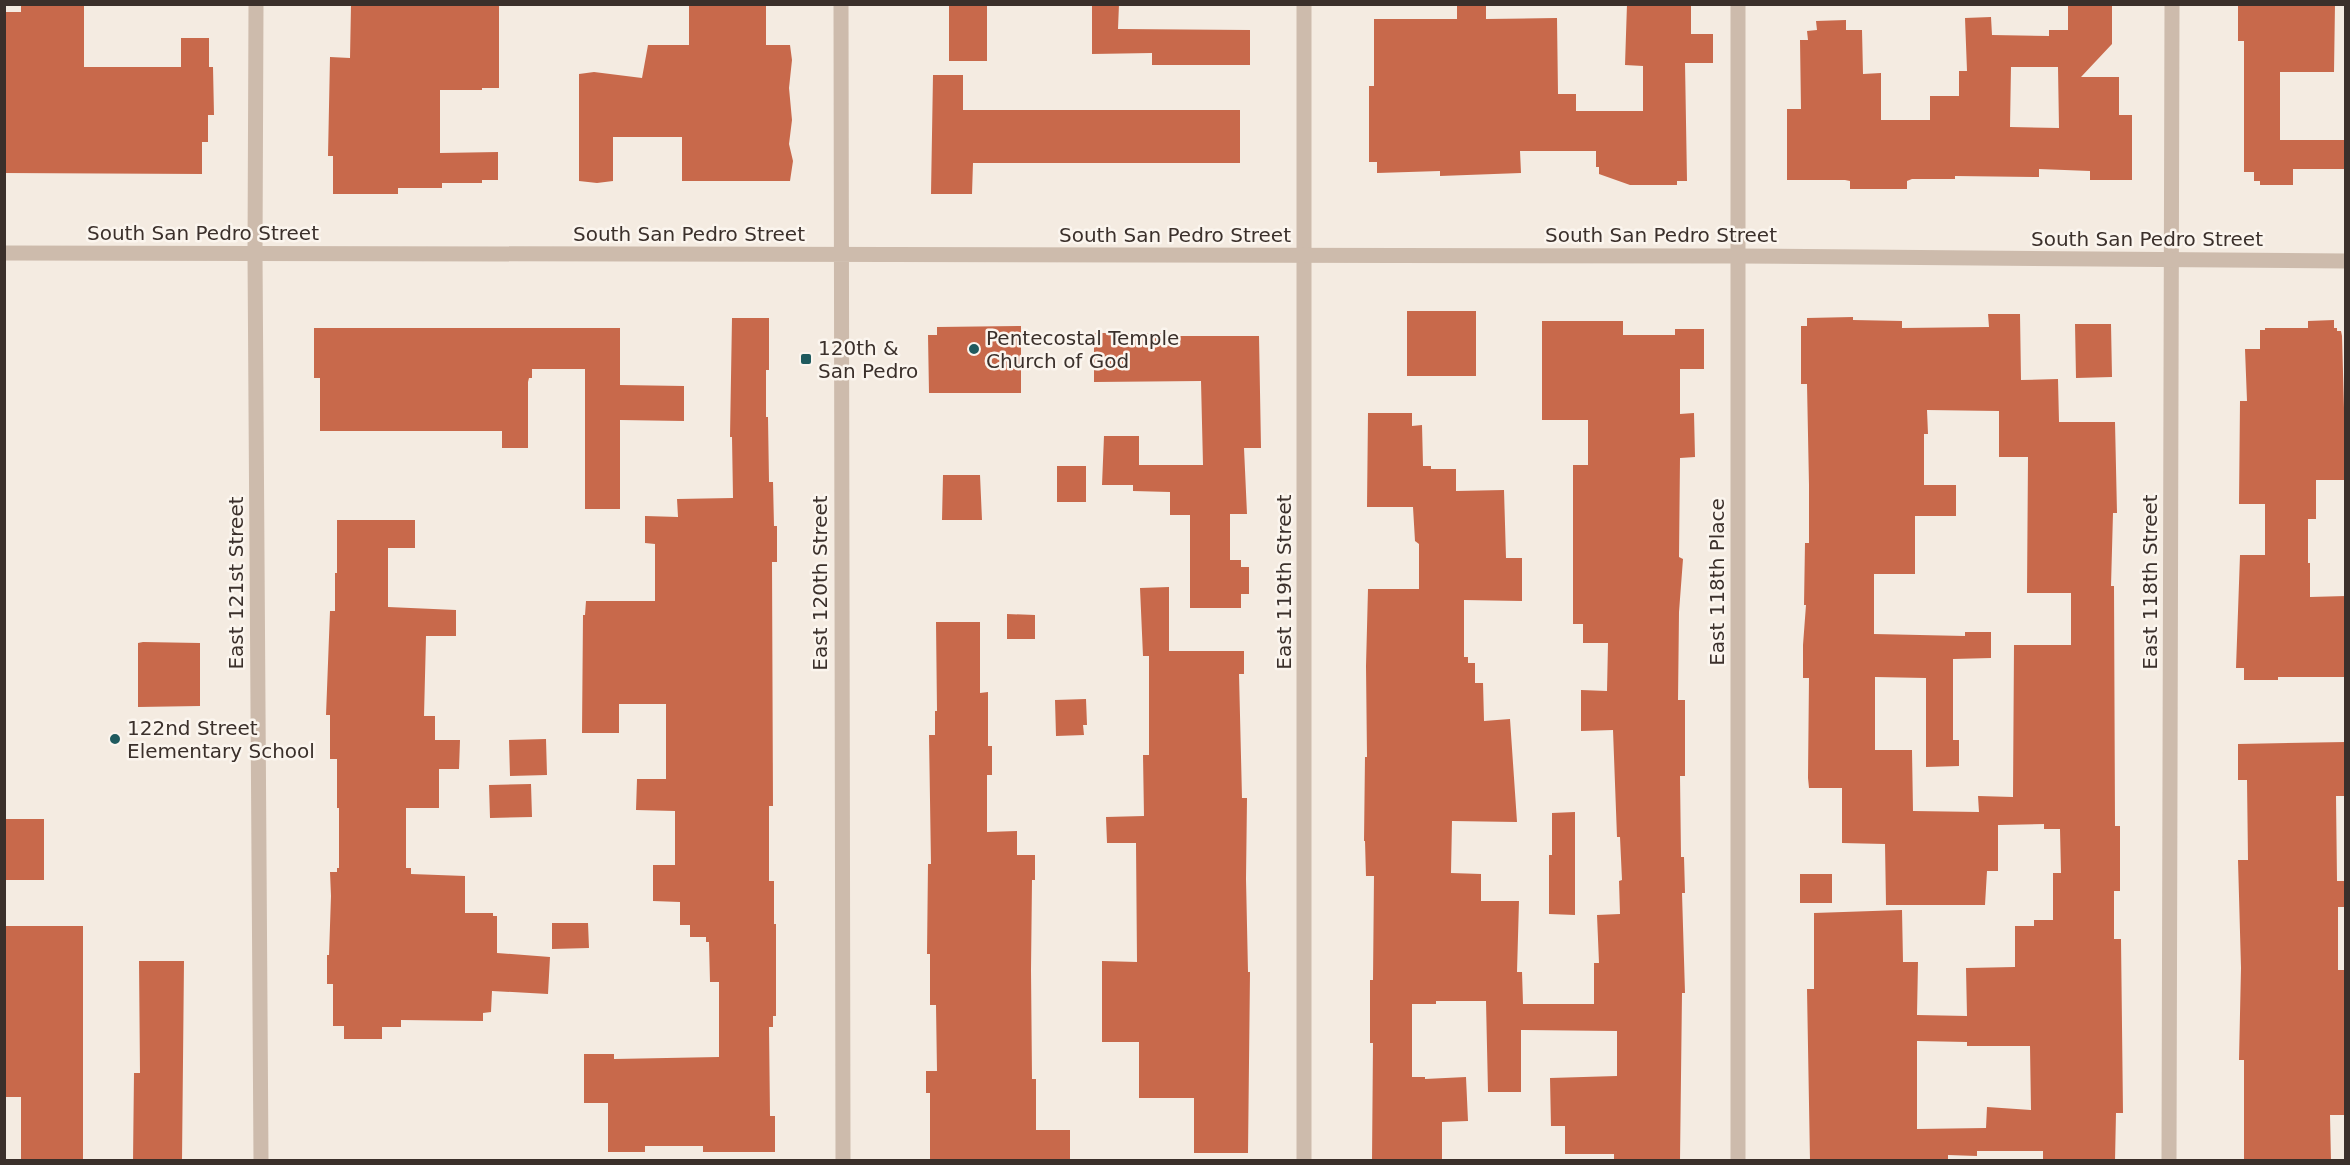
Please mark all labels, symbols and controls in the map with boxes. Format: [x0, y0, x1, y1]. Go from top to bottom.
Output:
street label: South San Pedro Street [87, 221, 319, 245]
street label: South San Pedro Street [573, 222, 805, 246]
street label: South San Pedro Street [1059, 223, 1291, 247]
street label: South San Pedro Street [1545, 223, 1777, 247]
street label: South San Pedro Street [2031, 227, 2263, 251]
place label: Pentecostal Temple Church of God [986, 326, 1179, 373]
place label: 120th & San Pedro [818, 336, 918, 383]
marker: Pentecostal Temple Church of God [967, 342, 981, 356]
marker: 120th & San Pedro [799, 352, 813, 366]
street label: East 119th Street [1272, 494, 1296, 670]
street label: East 118th Street [2138, 494, 2162, 670]
street label: East 120th Street [808, 495, 832, 671]
street label: East 121st Street [224, 496, 248, 670]
street label: East 118th Place [1705, 498, 1729, 666]
place label: 122nd Street Elementary School [127, 716, 315, 763]
marker: 122nd Street Elementary School [108, 732, 122, 746]

